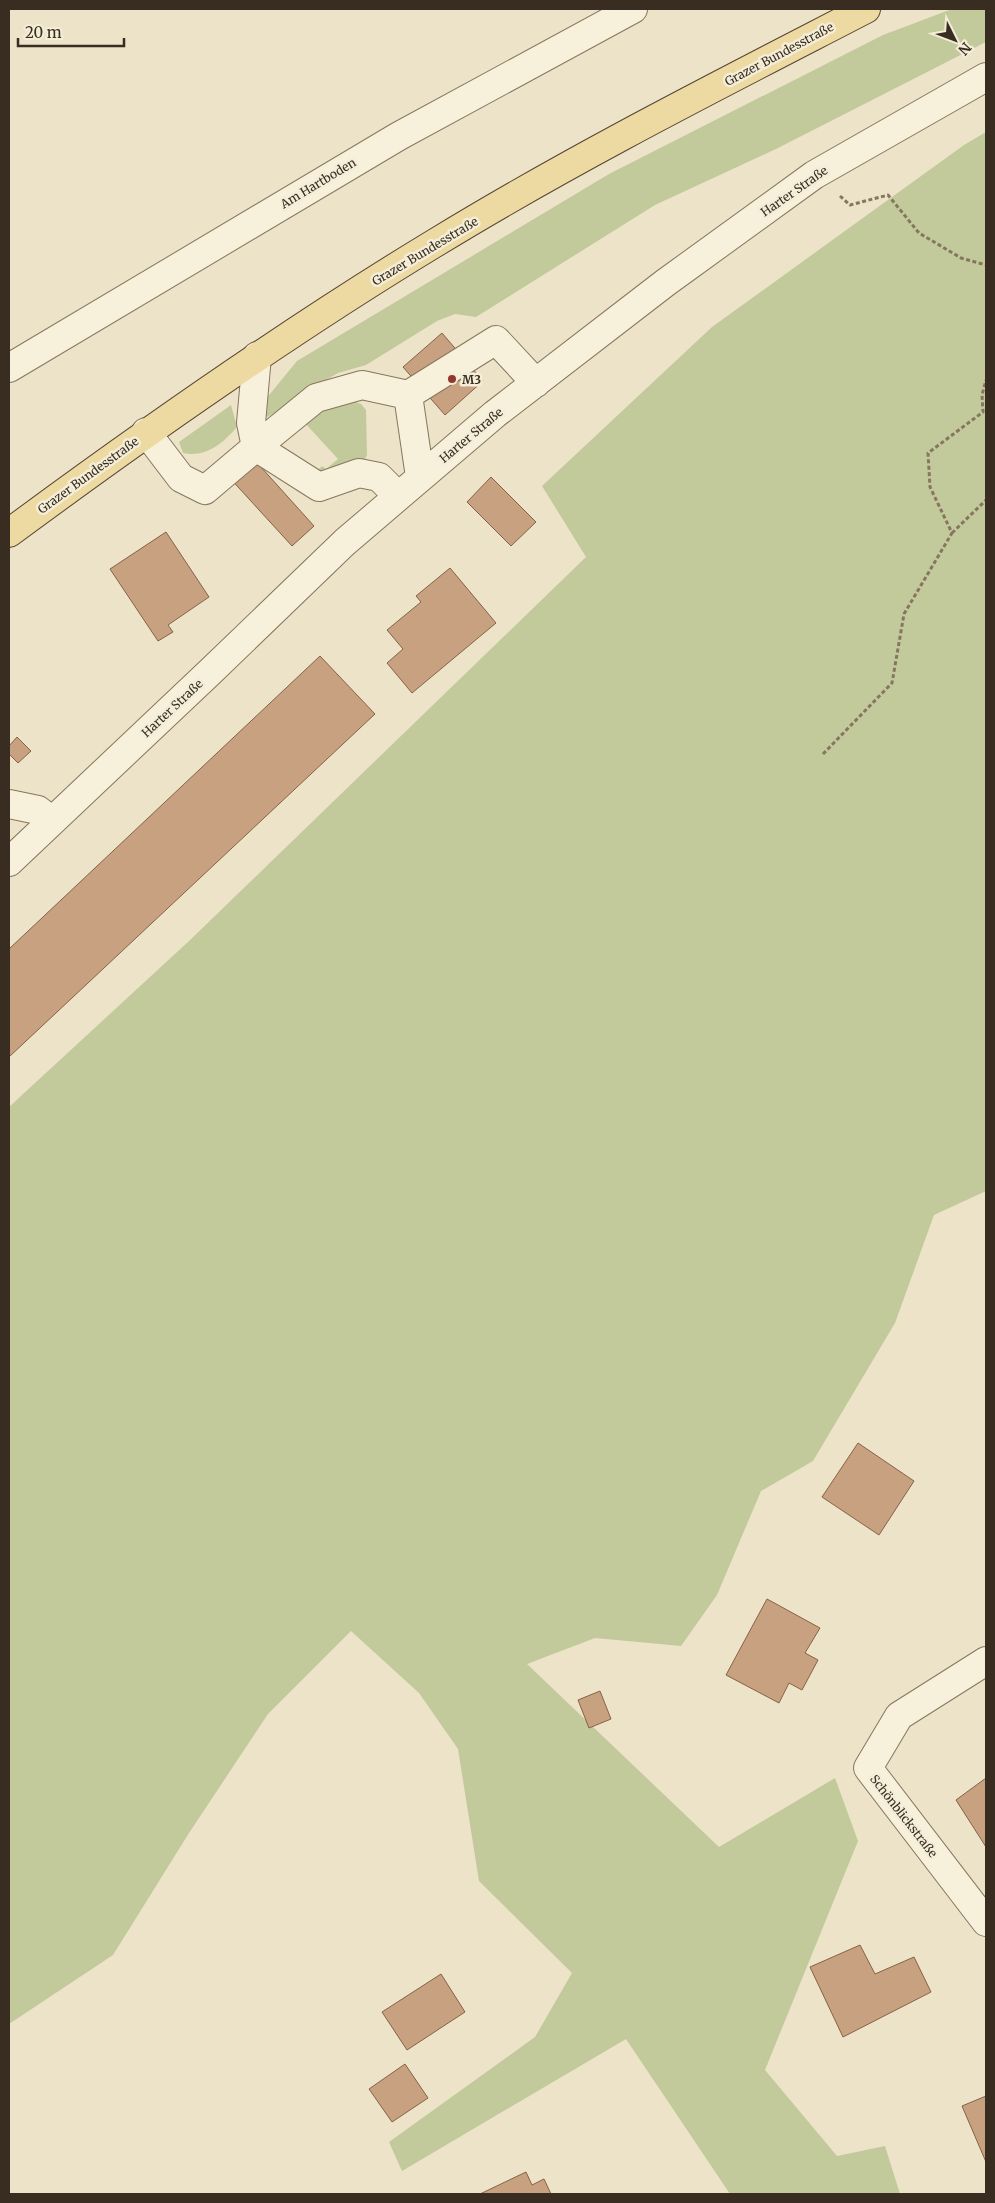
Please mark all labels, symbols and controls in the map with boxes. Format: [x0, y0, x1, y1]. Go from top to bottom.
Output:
scale bar [18, 15, 124, 47]
north arrow [930, 15, 980, 65]
street label: Grazer Bundesstraße [722, 19, 836, 89]
text: 20 m [25, 23, 62, 42]
text: N [954, 39, 975, 59]
street label: Am Hartboden [277, 155, 359, 212]
street label: Harter Straße [758, 162, 830, 220]
street label: Grazer Bundesstraße [369, 213, 481, 289]
place label: M3 [462, 372, 481, 387]
marker: M3 [446, 373, 458, 385]
street label: Harter Straße [436, 404, 506, 466]
street label: Grazer Bundesstraße [35, 433, 141, 517]
street label: Harter Straße [138, 676, 206, 740]
street label: Schönblickstraße [867, 1772, 941, 1860]

